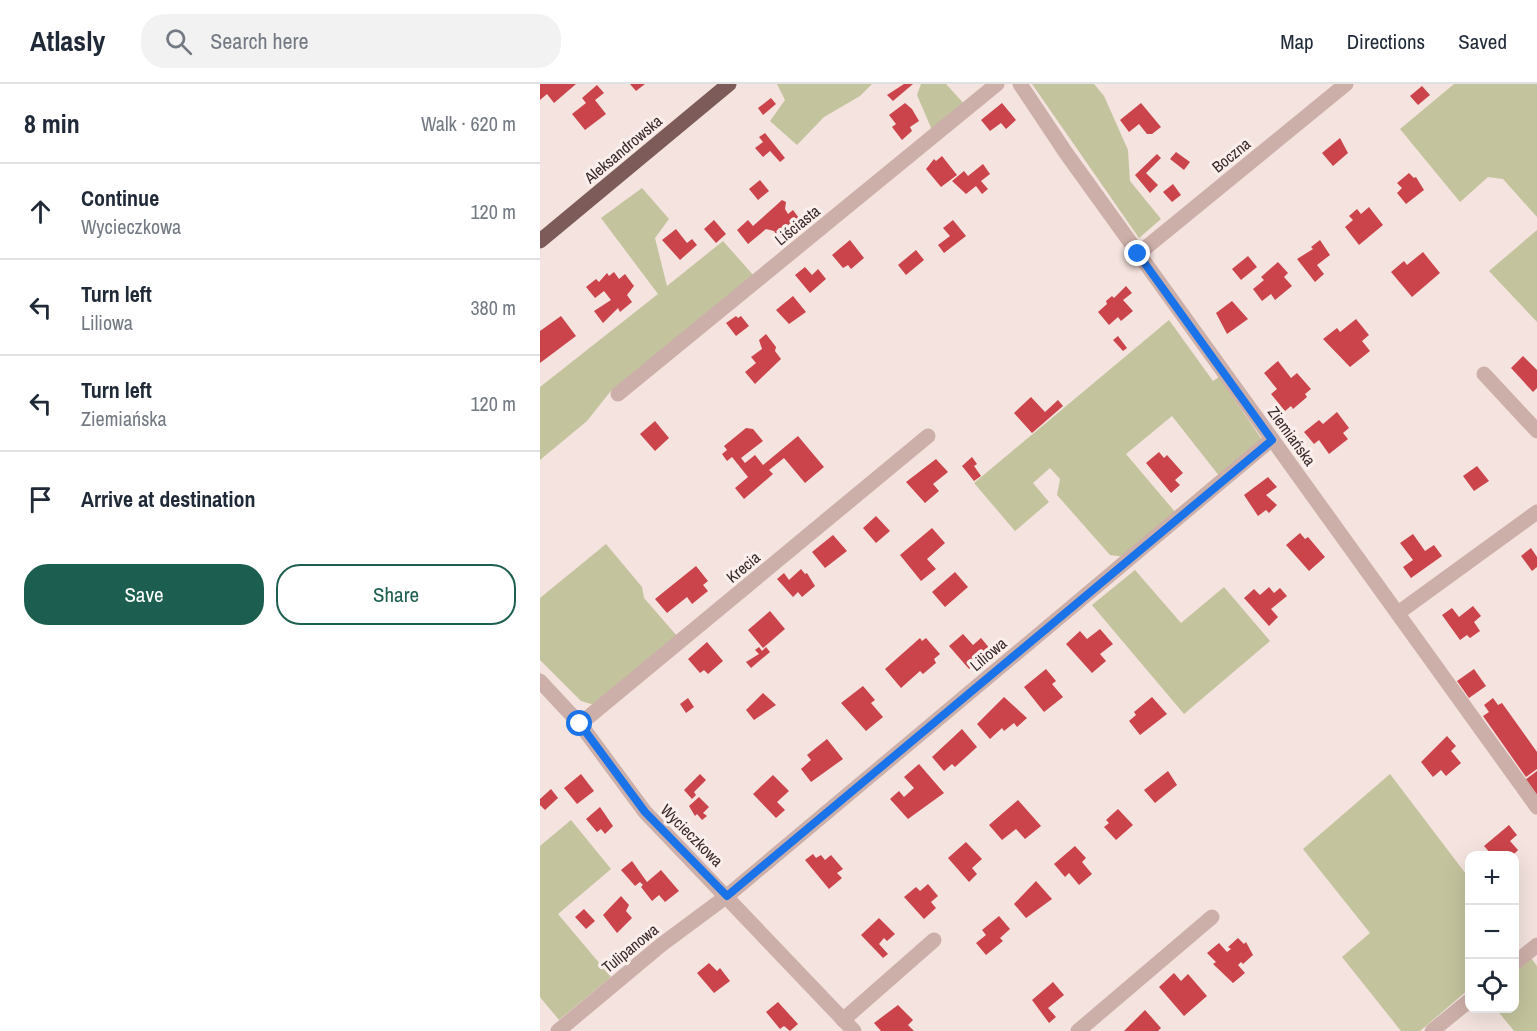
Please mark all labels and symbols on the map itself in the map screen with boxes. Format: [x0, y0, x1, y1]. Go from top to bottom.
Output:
street label: Aleksandrowska [579, 109, 667, 189]
street label: Boczna [1207, 132, 1255, 177]
street label: Liściasta [770, 199, 825, 250]
route end [1124, 240, 1150, 266]
street label: Ziemiańska [1263, 402, 1321, 471]
street label: Krecia [721, 546, 765, 588]
street label: Liliowa [965, 632, 1012, 676]
route start [566, 710, 592, 736]
street label: Wycieczkowa [656, 799, 729, 872]
street label: Tulipanowa [597, 918, 663, 978]

